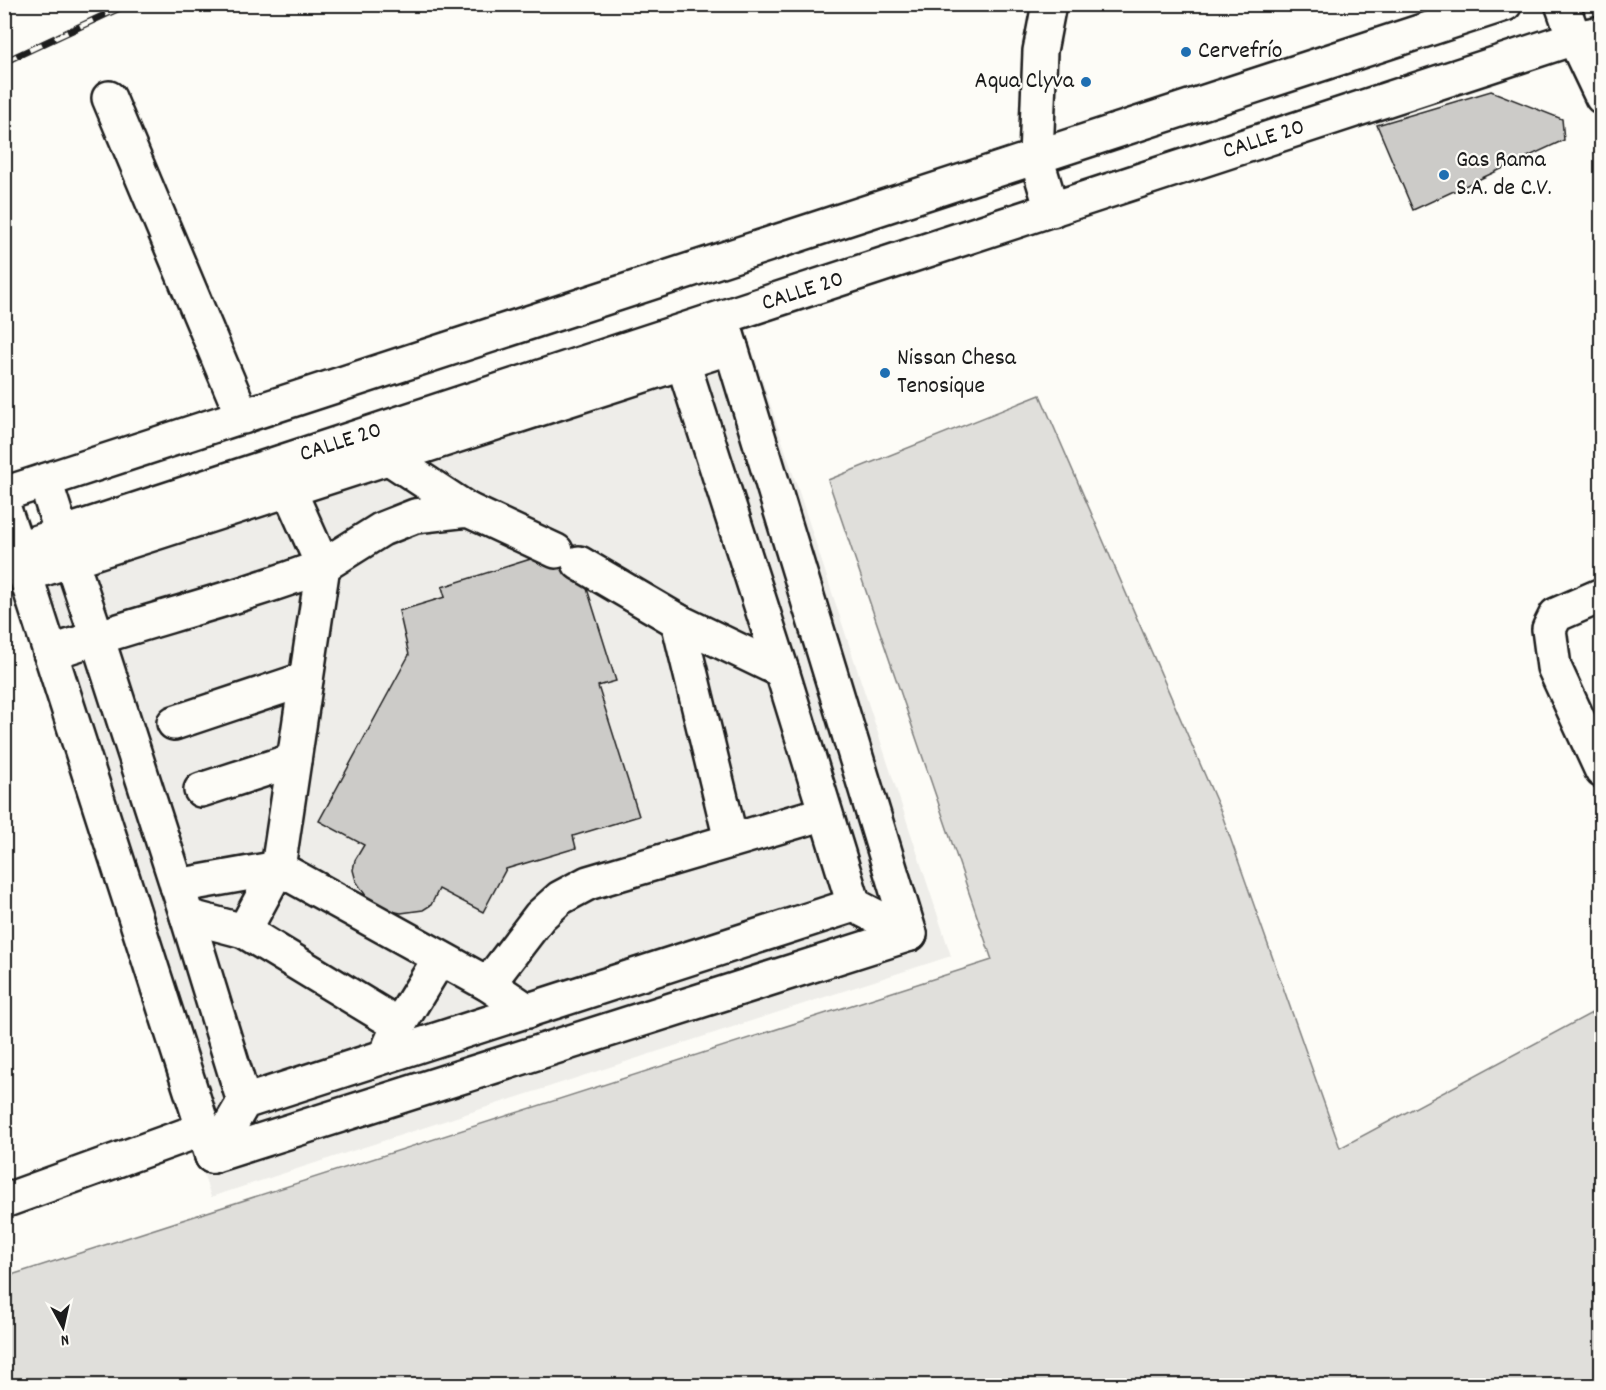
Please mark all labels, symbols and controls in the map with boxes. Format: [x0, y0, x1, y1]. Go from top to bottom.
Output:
place label: Cervefrío [1198, 35, 1282, 69]
marker: Cervefrío [1179, 45, 1193, 59]
place label: Aqua Clyva [975, 65, 1075, 99]
marker: Aqua Clyva [1079, 75, 1093, 89]
street label: CALLE 20 [1219, 111, 1309, 169]
place label: Gas Rama S.A. de C.V. [1456, 144, 1552, 206]
marker: Gas Rama S.A. de C.V. [1437, 168, 1451, 182]
street label: CALLE 20 [758, 263, 848, 321]
place label: Nissan Chesa Tenosique [897, 342, 1017, 404]
marker: Nissan Chesa Tenosique [878, 366, 892, 380]
street label: CALLE 20 [296, 414, 386, 472]
north arrow [33, 1297, 93, 1357]
text: N [59, 1327, 70, 1351]

